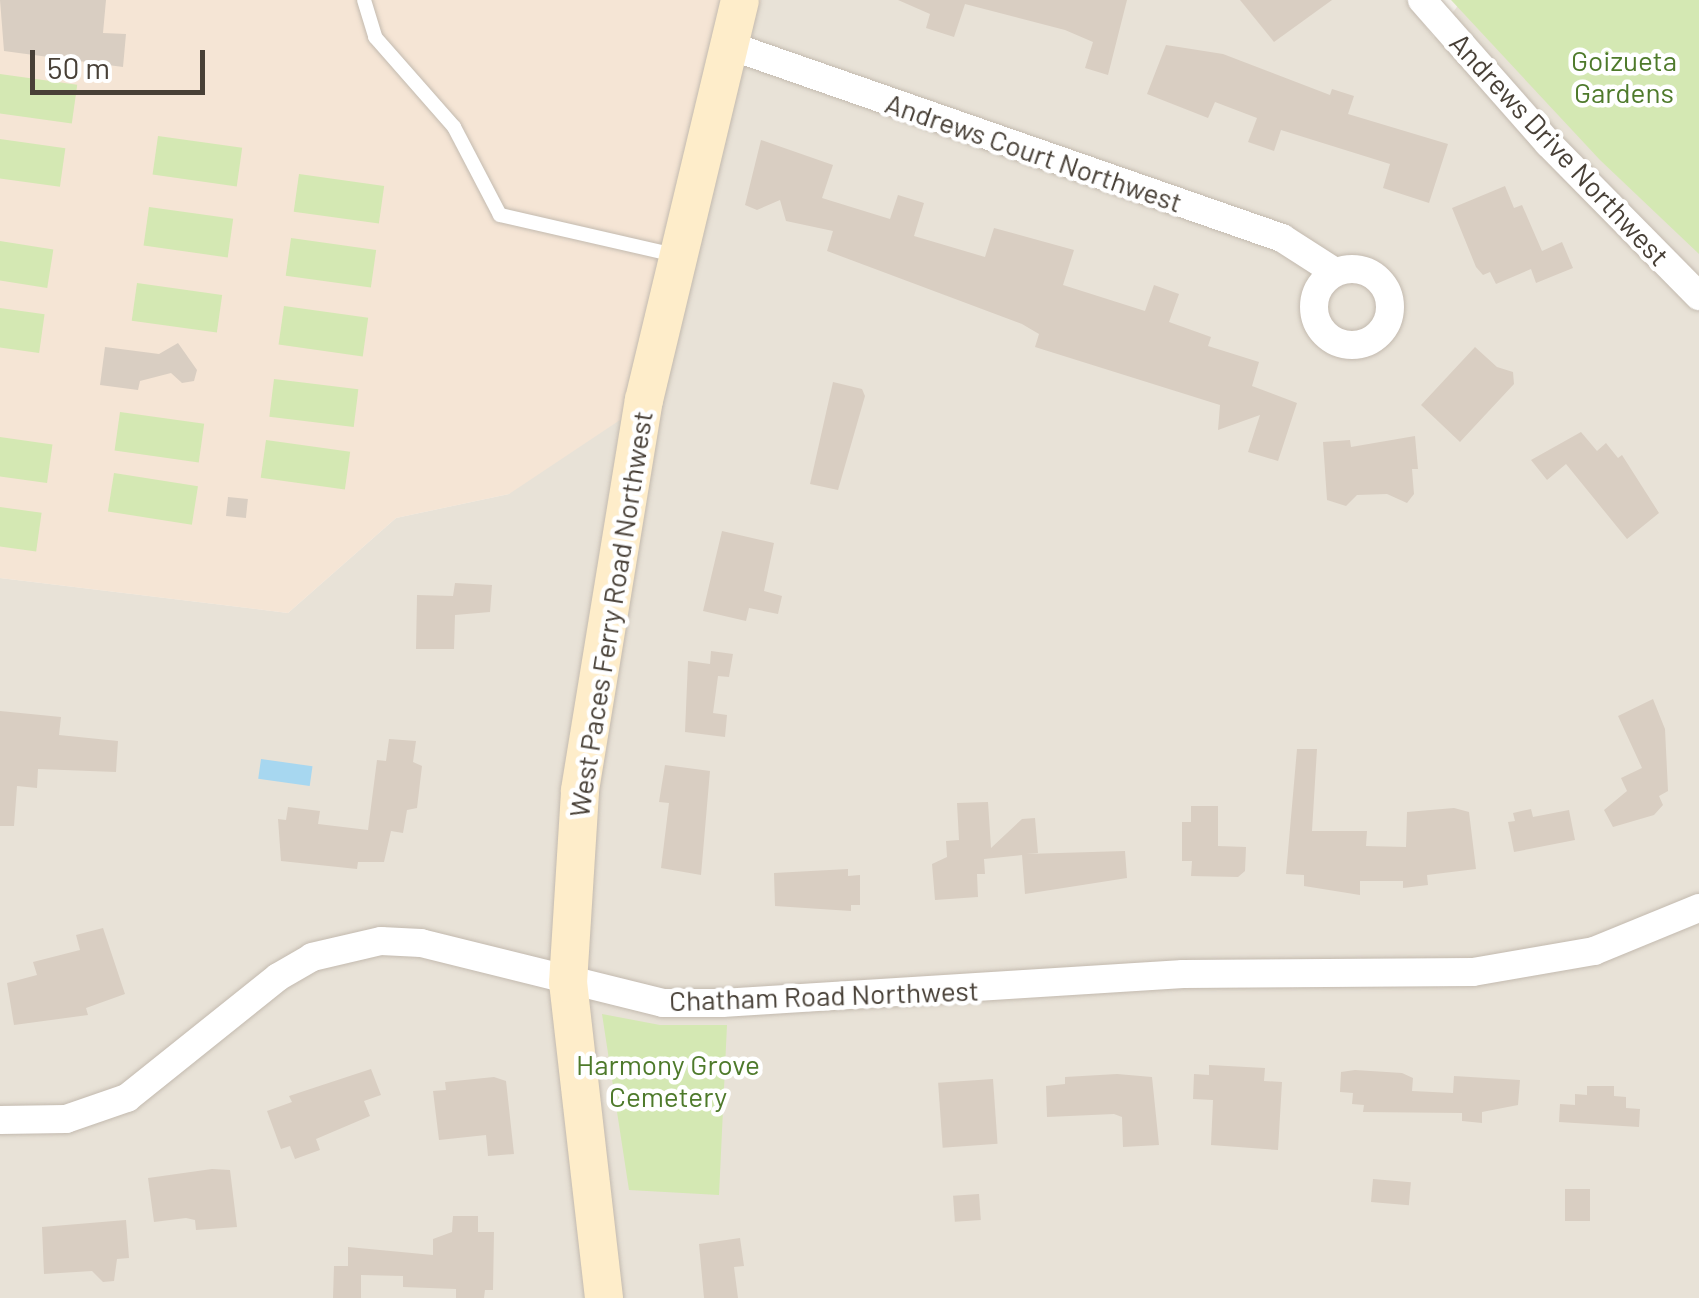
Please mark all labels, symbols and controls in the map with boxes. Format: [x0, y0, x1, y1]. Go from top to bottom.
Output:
street label: Andrews Drive Northwest [1443, 26, 1677, 272]
scale bar [35, 30, 210, 92]
park label: Goizueta Gardens [1571, 43, 1677, 109]
text: 50 m [47, 49, 110, 85]
street label: Andrews Court Northwest [881, 85, 1187, 219]
street label: West Paces Ferry Road Northwest [561, 408, 659, 820]
street label: Chatham Road Northwest [669, 973, 979, 1017]
park label: Harmony Grove Cemetery [576, 1047, 760, 1113]

